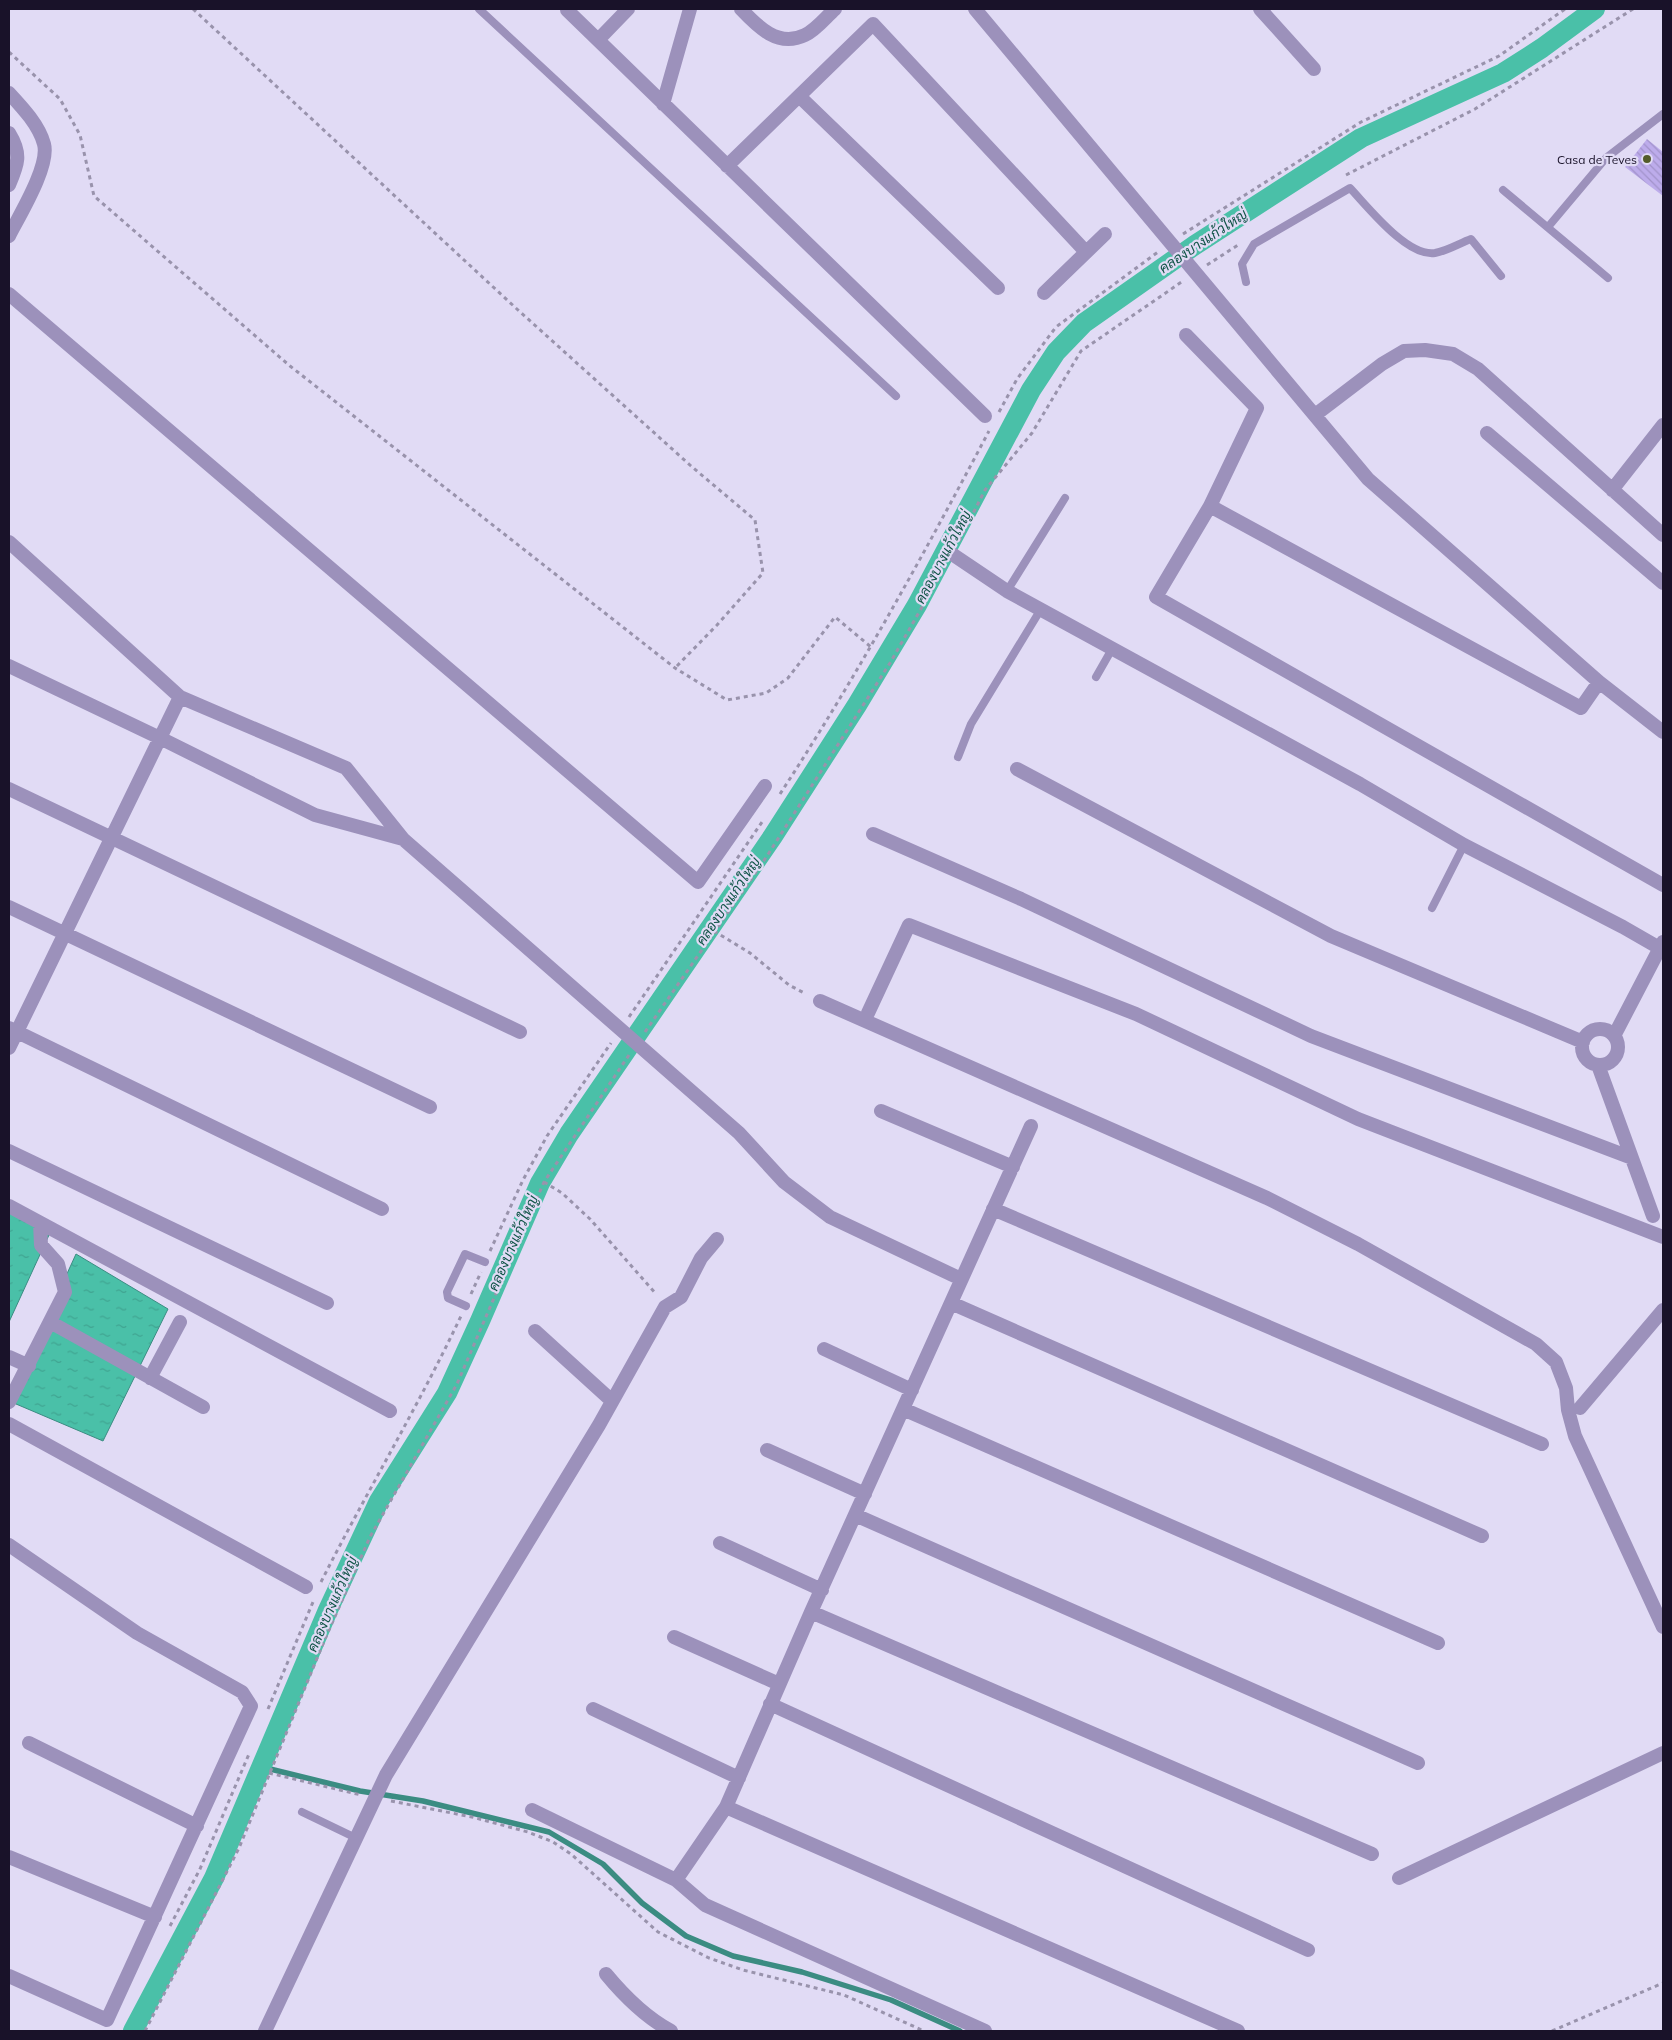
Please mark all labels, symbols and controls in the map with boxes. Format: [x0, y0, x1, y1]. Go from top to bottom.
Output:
place label: Casa de Teves [1557, 152, 1637, 167]
marker: Casa de Teves [1641, 153, 1653, 165]
water label: คลองบางแก้วใหญ่ [1155, 204, 1251, 277]
water label: คลองบางแก้วใหญ่ [911, 507, 976, 607]
water label: คลองบางแก้วใหญ่ [692, 853, 765, 949]
water label: คลองบางแก้วใหญ่ [484, 1192, 543, 1294]
water label: คลองบางแก้วใหญ่ [303, 1553, 362, 1655]

